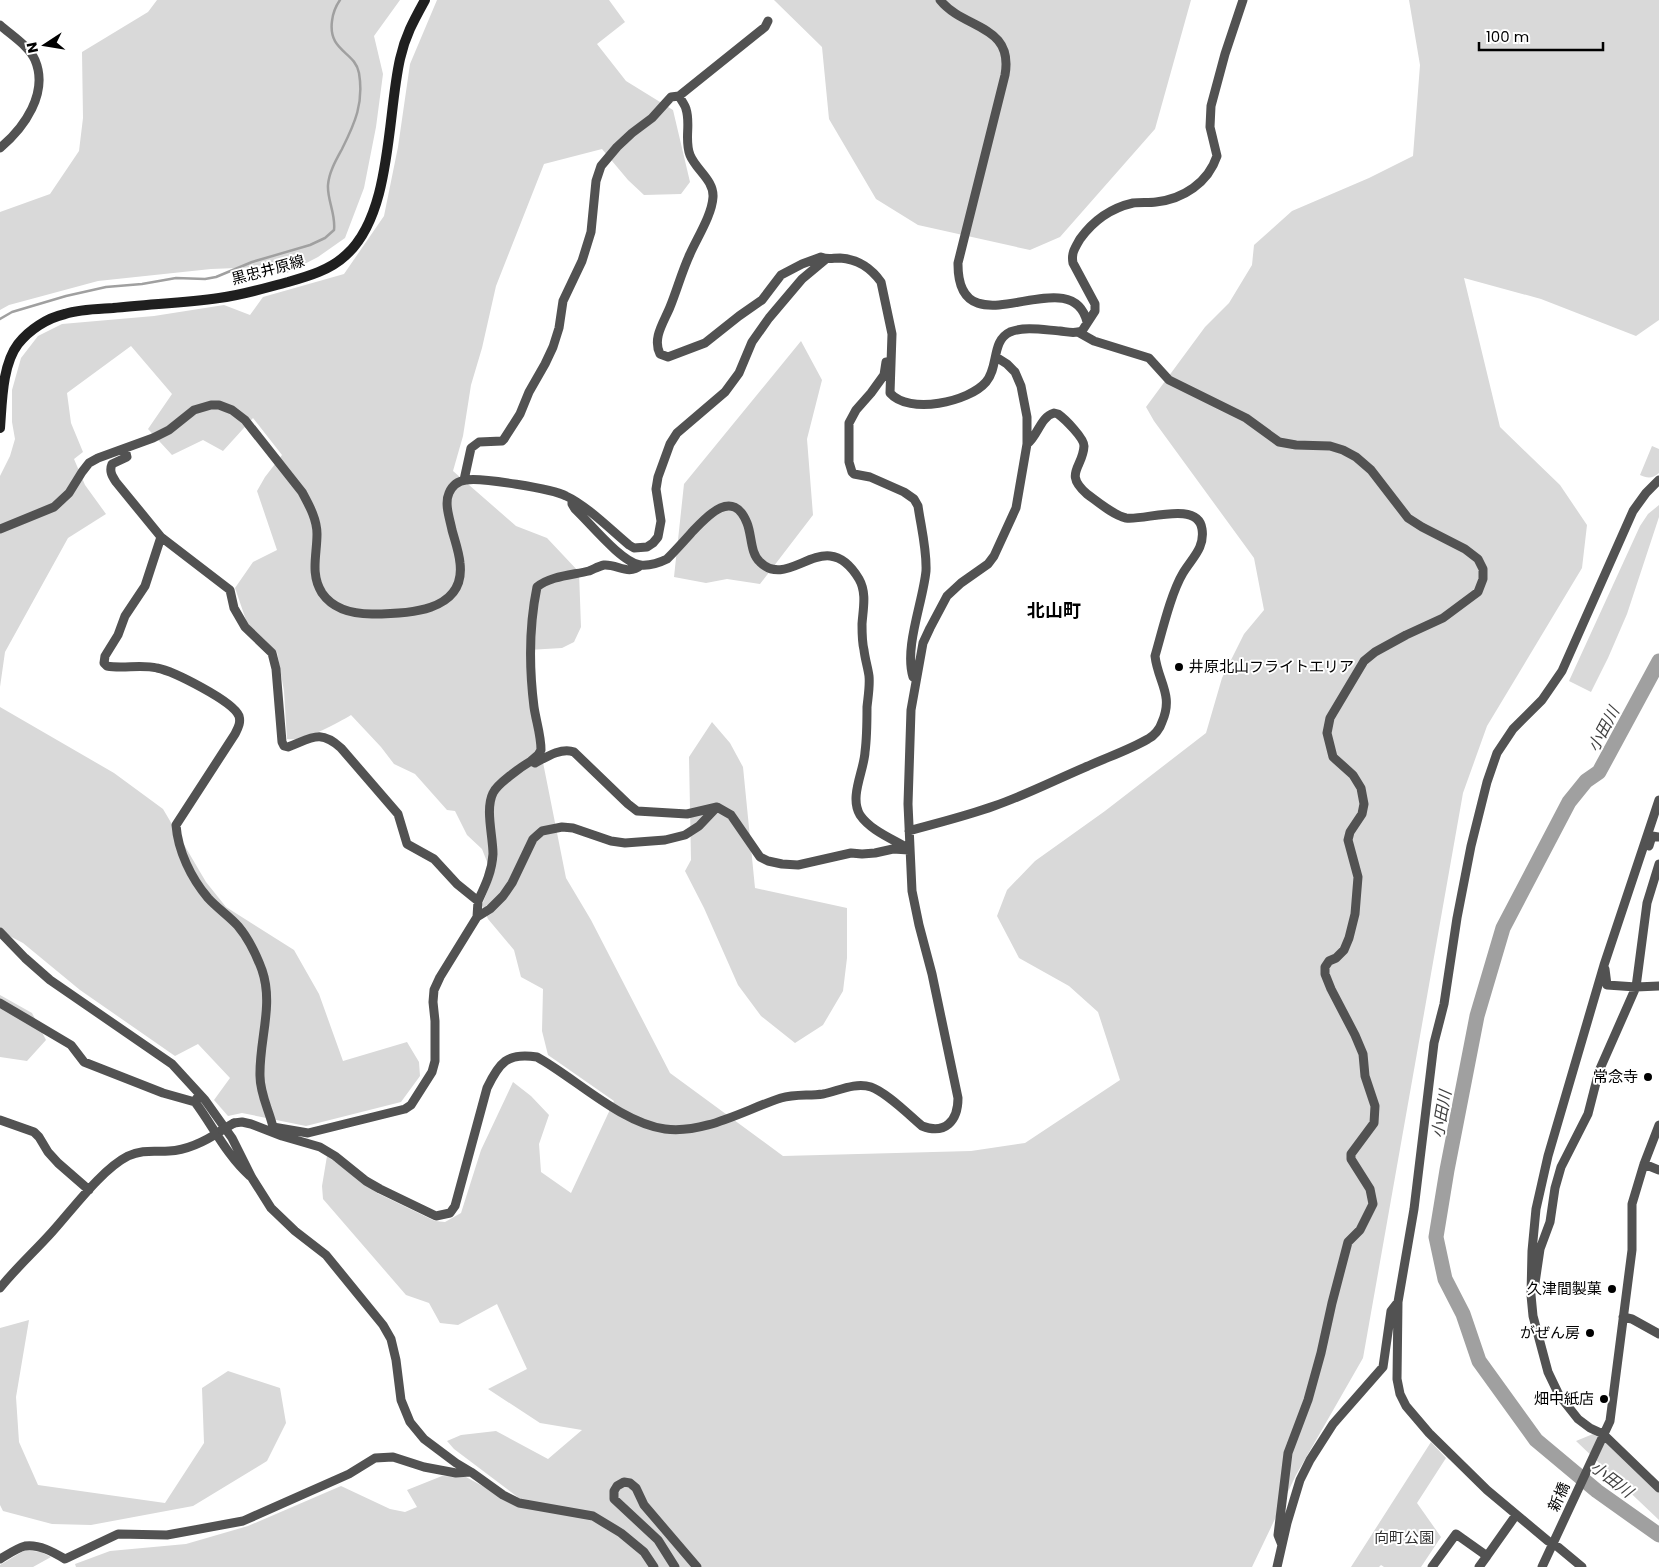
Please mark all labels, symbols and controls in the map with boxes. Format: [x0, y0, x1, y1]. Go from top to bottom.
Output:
north arrow [20, 20, 70, 70]
scale bar [1479, 20, 1603, 52]
text: 100 m [1486, 26, 1529, 47]
text: N [21, 40, 43, 55]
street label: 黒忠井原線 [229, 250, 307, 289]
district label: 北山町 [1027, 598, 1081, 623]
place label: 井原北山フライトエリア [1189, 656, 1354, 677]
marker: 井原北山フライトエリア [1173, 661, 1185, 673]
water label: 小田川 [1582, 701, 1626, 756]
place label: 常念寺 [1593, 1066, 1638, 1087]
marker: 常念寺 [1642, 1071, 1654, 1083]
water label: 小田川 [1426, 1086, 1457, 1140]
place label: 久津間製菓 [1527, 1278, 1602, 1299]
marker: 久津間製菓 [1606, 1283, 1618, 1295]
place label: がぜん房 [1520, 1322, 1580, 1343]
marker: がぜん房 [1584, 1327, 1596, 1339]
place label: 畑中紙店 [1534, 1388, 1594, 1409]
marker: 畑中紙店 [1598, 1393, 1610, 1405]
water label: 小田川 [1586, 1456, 1639, 1504]
street label: 新橋 [1543, 1479, 1574, 1515]
park label: 向町公園 [1374, 1527, 1434, 1548]

